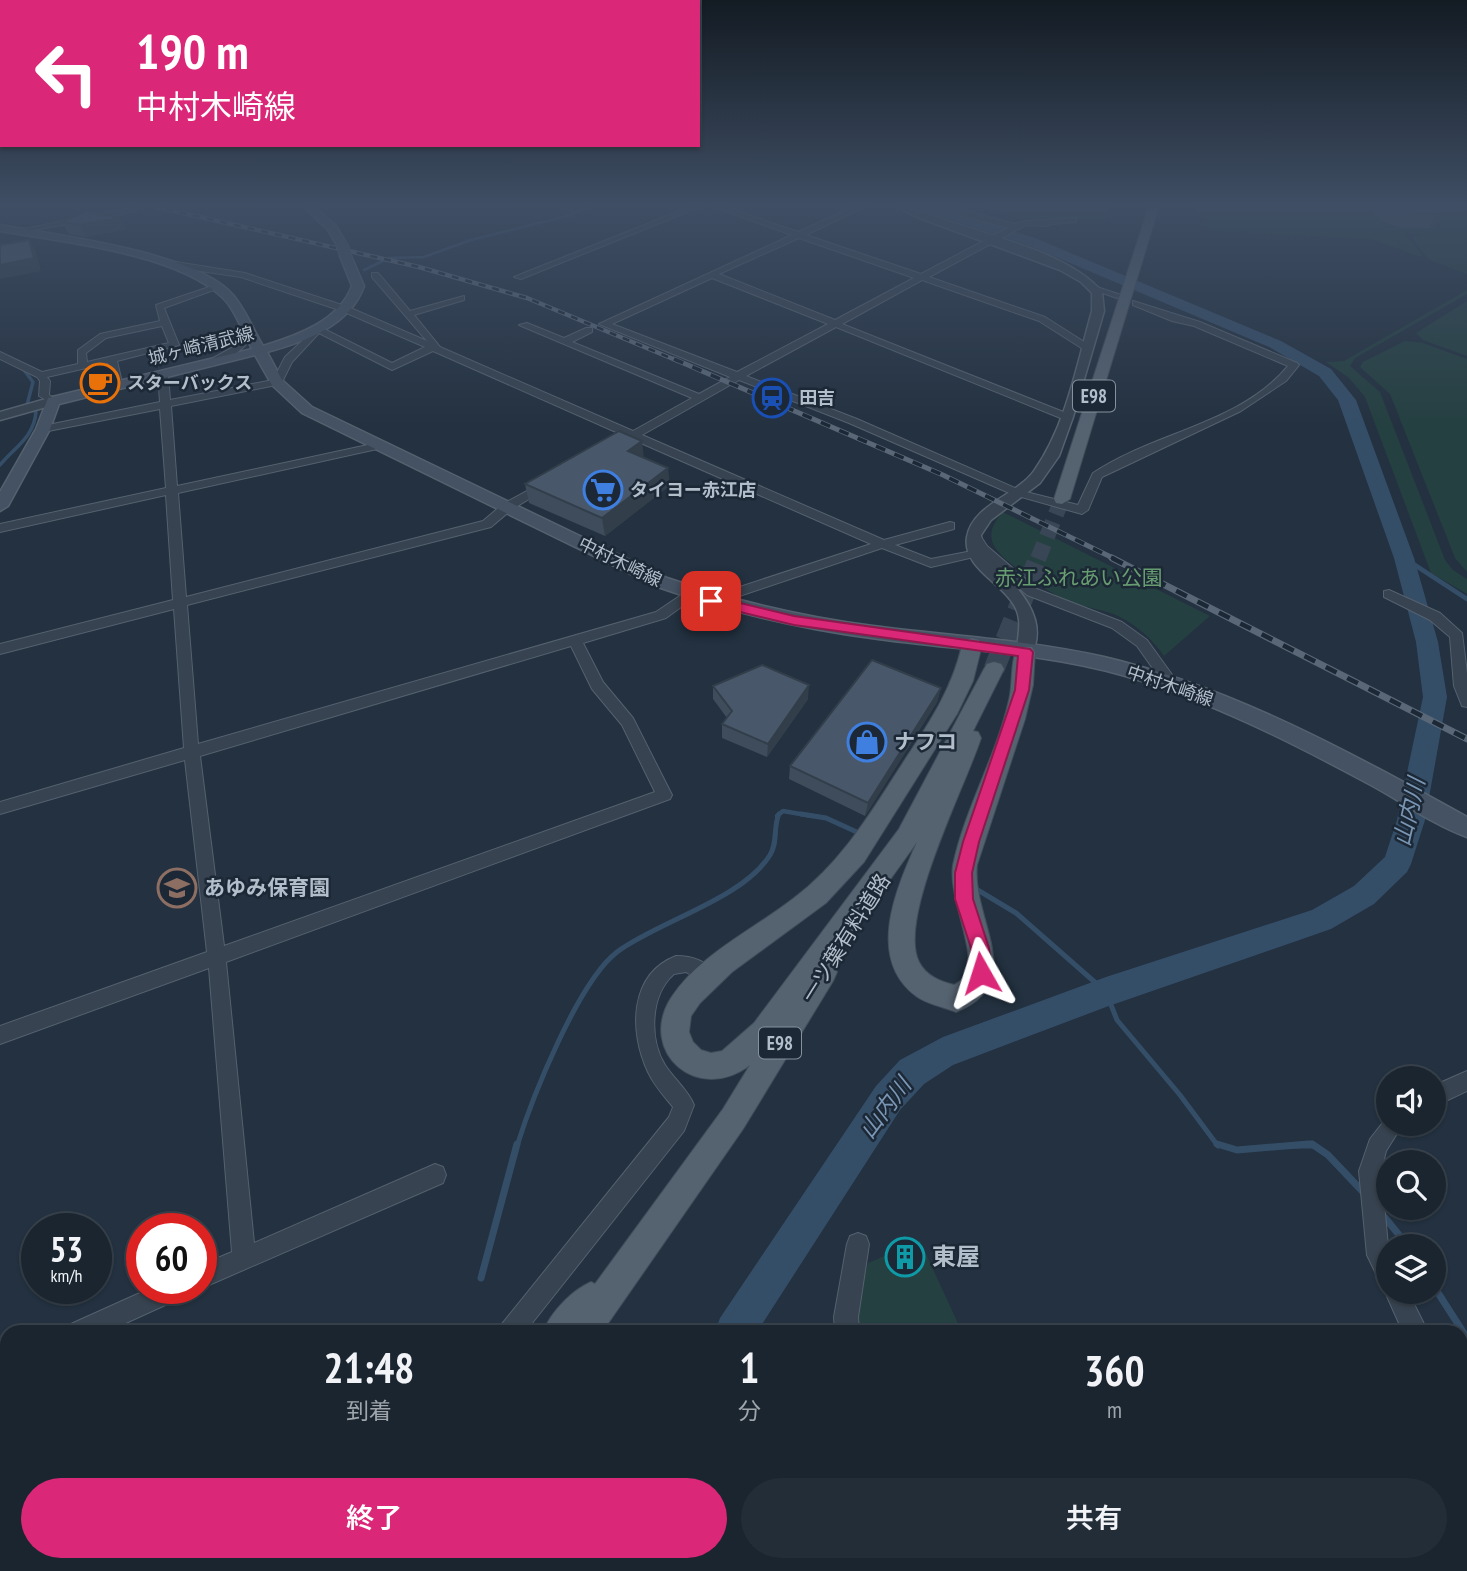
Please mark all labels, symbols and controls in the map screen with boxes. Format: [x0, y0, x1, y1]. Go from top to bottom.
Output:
text: 190 m [136, 19, 249, 83]
icon: left [21, 28, 112, 119]
text: 中村木崎線 [136, 85, 296, 127]
street label: 城ヶ崎清武線 [146, 321, 256, 370]
cafe icon: スターバックス [79, 362, 121, 404]
place label: スターバックス [127, 371, 252, 394]
station icon: 田吉 [751, 377, 793, 419]
road number: E98 [1073, 380, 1115, 412]
place label: 田吉 [799, 386, 835, 409]
supermarket icon: タイヨー赤江店 [582, 469, 624, 511]
place label: タイヨー赤江店 [630, 478, 756, 501]
street label: 中村木崎線 [575, 531, 666, 592]
park label: 赤江ふれあい公園 [995, 564, 1163, 591]
pin [681, 571, 741, 631]
icon: arrive [692, 582, 730, 620]
street label: 中村木崎線 [1124, 660, 1216, 711]
shop icon: ナフコ [846, 721, 888, 763]
place label: ナフコ [894, 728, 957, 755]
water label: 山内川 [1387, 772, 1431, 849]
school or university icon: あゆみ保育園 [156, 867, 198, 909]
street label: 一ツ葉有料道路 [795, 868, 896, 1007]
place label: あゆみ保育園 [204, 874, 330, 901]
position arrow [944, 936, 1018, 1010]
road number: E98 [759, 1028, 801, 1058]
map controls [1376, 1066, 1446, 1304]
button: sound [1376, 1066, 1446, 1136]
water label: 山内川 [852, 1069, 919, 1144]
button: search [1376, 1150, 1446, 1220]
speed limit sign: 60 [126, 1213, 217, 1304]
text: 53 [50, 1226, 83, 1272]
button: layers [1376, 1234, 1446, 1304]
building icon: 東屋 [884, 1236, 926, 1278]
place label: 東屋 [932, 1241, 980, 1272]
text: km/h [51, 1264, 82, 1287]
text: 21:48 [323, 1340, 414, 1395]
text: 1 [739, 1340, 759, 1395]
text: 360 [1084, 1343, 1145, 1398]
text: m [1107, 1395, 1122, 1424]
text: 到着 [346, 1396, 392, 1425]
text: 分 [738, 1396, 761, 1425]
button: 終了 [21, 1478, 727, 1558]
button: 共有 [741, 1478, 1447, 1558]

